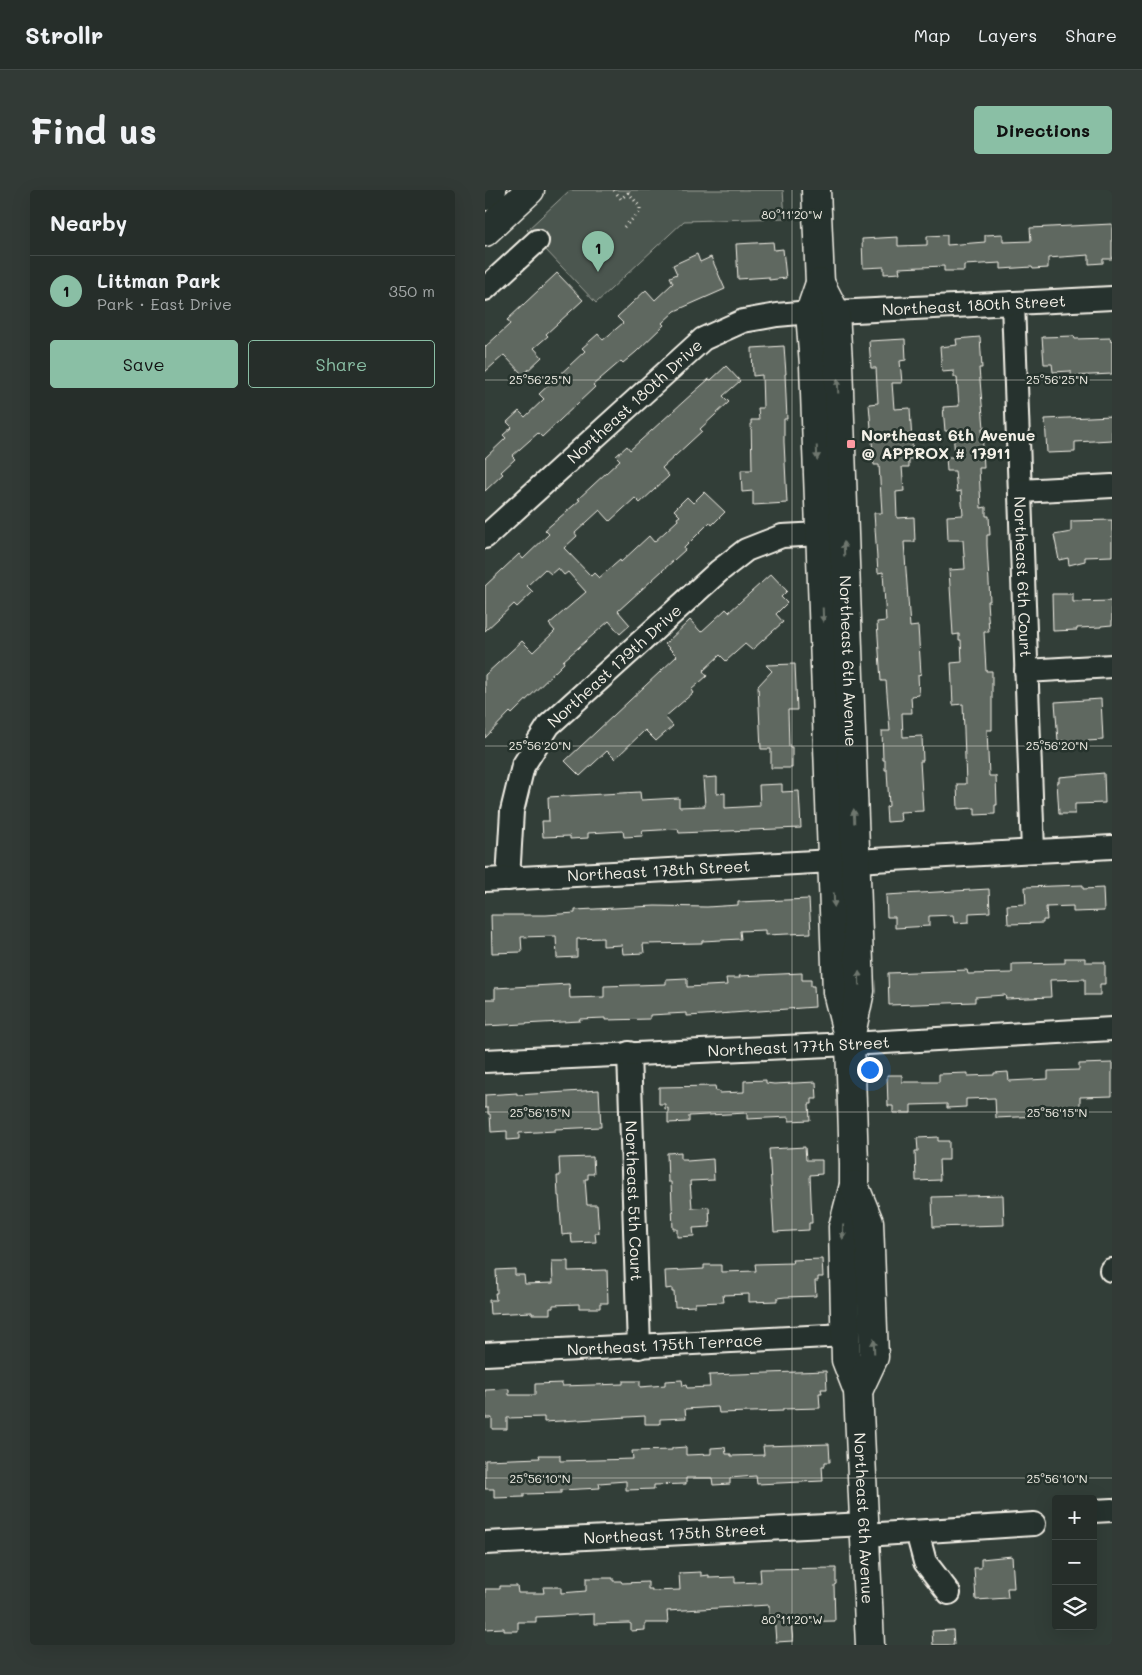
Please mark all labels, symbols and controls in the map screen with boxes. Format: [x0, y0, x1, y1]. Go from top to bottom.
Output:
text: Strollr [25, 19, 103, 50]
text: Map [914, 23, 950, 47]
text: Layers [978, 23, 1037, 47]
text: Share [1065, 23, 1117, 47]
button: Directions [974, 106, 1112, 154]
text: Find us [30, 107, 157, 153]
text: 80°11'20"W [761, 206, 823, 222]
text: Nearby [50, 209, 127, 236]
pin: 1 [582, 231, 614, 272]
text: Littman Park [97, 268, 221, 293]
text: 1 [62, 280, 70, 301]
text: 350 m [389, 280, 435, 301]
street label: Northeast 180th Street [881, 289, 1066, 320]
text: Park · East Drive [97, 293, 232, 314]
street label: Northeast 180th Drive [562, 334, 706, 468]
button: Save [50, 340, 238, 388]
button: Share [248, 340, 435, 388]
text: 25°56'25"N [509, 371, 571, 387]
text: 25°56'25"N [1026, 371, 1088, 387]
one-way arrow [834, 378, 842, 394]
place label: Northeast 6th Avenue @ APPROX # 17911 [861, 424, 1035, 463]
marker: Northeast 6th Avenue @ APPROX # 17911 [845, 438, 857, 450]
one-way arrow [813, 445, 821, 461]
street label: Northeast 6th Court [1010, 496, 1037, 658]
one-way arrow [840, 540, 848, 556]
street label: Northeast 6th Avenue [835, 575, 862, 747]
street label: Northeast 179th Drive [542, 599, 686, 732]
one-way arrow [819, 607, 827, 623]
text: 25°56'20"N [509, 737, 571, 753]
text: 25°56'20"N [1026, 737, 1088, 753]
one-way arrow [849, 808, 857, 824]
street label: Northeast 178th Street [567, 854, 751, 885]
one-way arrow [830, 892, 838, 908]
one-way arrow [855, 970, 863, 986]
street label: Northeast 177th Street [707, 1031, 890, 1061]
your location [857, 1057, 883, 1083]
text: 25°56'15"N [510, 1104, 570, 1120]
text: 25°56'15"N [1027, 1104, 1087, 1120]
street label: Northeast 5th Court [621, 1120, 648, 1282]
one-way arrow [839, 1225, 847, 1241]
street label: Northeast 175th Terrace [566, 1328, 763, 1360]
one-way arrow [869, 1338, 877, 1354]
street label: Northeast 6th Avenue [850, 1432, 879, 1604]
text: 25°56'10"N [509, 1470, 571, 1486]
text: 25°56'10"N [1026, 1470, 1088, 1486]
map controls [1052, 1495, 1097, 1630]
button: + [1052, 1495, 1097, 1540]
street label: Northeast 175th Street [583, 1518, 767, 1548]
button: − [1052, 1540, 1097, 1585]
button: layers [1052, 1585, 1097, 1630]
text: 80°11'20"W [761, 1611, 823, 1627]

